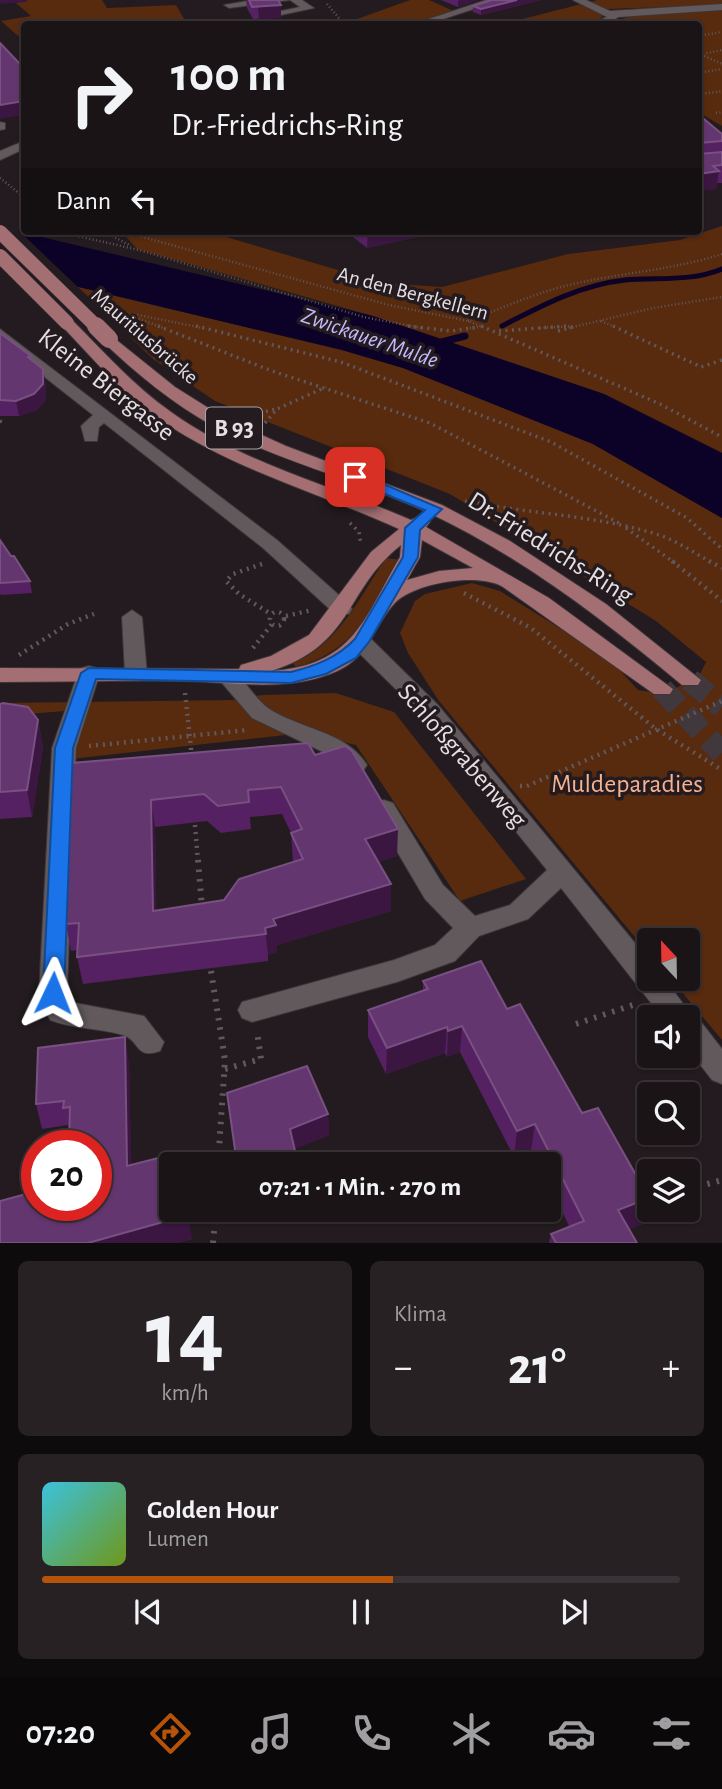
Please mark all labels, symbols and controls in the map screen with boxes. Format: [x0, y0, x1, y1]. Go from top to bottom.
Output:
icon: right [56, 49, 147, 140]
text: 100 m [171, 51, 287, 100]
text: Dr.-Friedrichs-Ring [171, 109, 403, 141]
icon: left [125, 182, 163, 220]
text: Dann [56, 188, 111, 214]
street label: An den Bergkellern [335, 263, 491, 324]
street label: Mauritiusbrücke [87, 285, 202, 388]
water label: Zwickauer Mulde [298, 304, 441, 373]
street label: Kleine Biergasse [33, 324, 179, 446]
road number: B 93 [206, 408, 262, 448]
pin [325, 447, 385, 507]
icon: arrive [336, 458, 374, 496]
street label: Dr.-Friedrichs-Ring [464, 487, 638, 609]
street label: Schloßgrabenweg [393, 679, 532, 833]
park label: Muldeparadies [551, 771, 703, 797]
north arrow [637, 928, 700, 990]
map controls [637, 928, 700, 1222]
position arrow [16, 956, 90, 1030]
button: sound [637, 1005, 700, 1068]
button: search [637, 1082, 700, 1145]
speed limit sign: 20 [21, 1130, 112, 1221]
button: layers [637, 1159, 700, 1222]
text: 07:21 · 1 Min. · 270 m [259, 1174, 461, 1200]
text: 14 [146, 1289, 224, 1380]
text: Klima [394, 1303, 447, 1326]
text: 21° [508, 1341, 566, 1393]
text: − [394, 1349, 412, 1387]
text: + [662, 1349, 680, 1387]
text: km/h [161, 1382, 209, 1405]
text: Golden Hour [147, 1497, 278, 1523]
text: Lumen [147, 1528, 209, 1551]
icon: previous [129, 1593, 167, 1631]
icon: pause [342, 1593, 380, 1631]
icon: next [555, 1593, 593, 1631]
icon: directions [146, 1709, 195, 1758]
icon: music [247, 1709, 296, 1758]
icon: phone [347, 1709, 396, 1758]
icon: climate [447, 1709, 496, 1758]
icon: car [547, 1709, 596, 1758]
icon: filters [647, 1709, 696, 1758]
text: 07:20 [26, 1717, 95, 1749]

